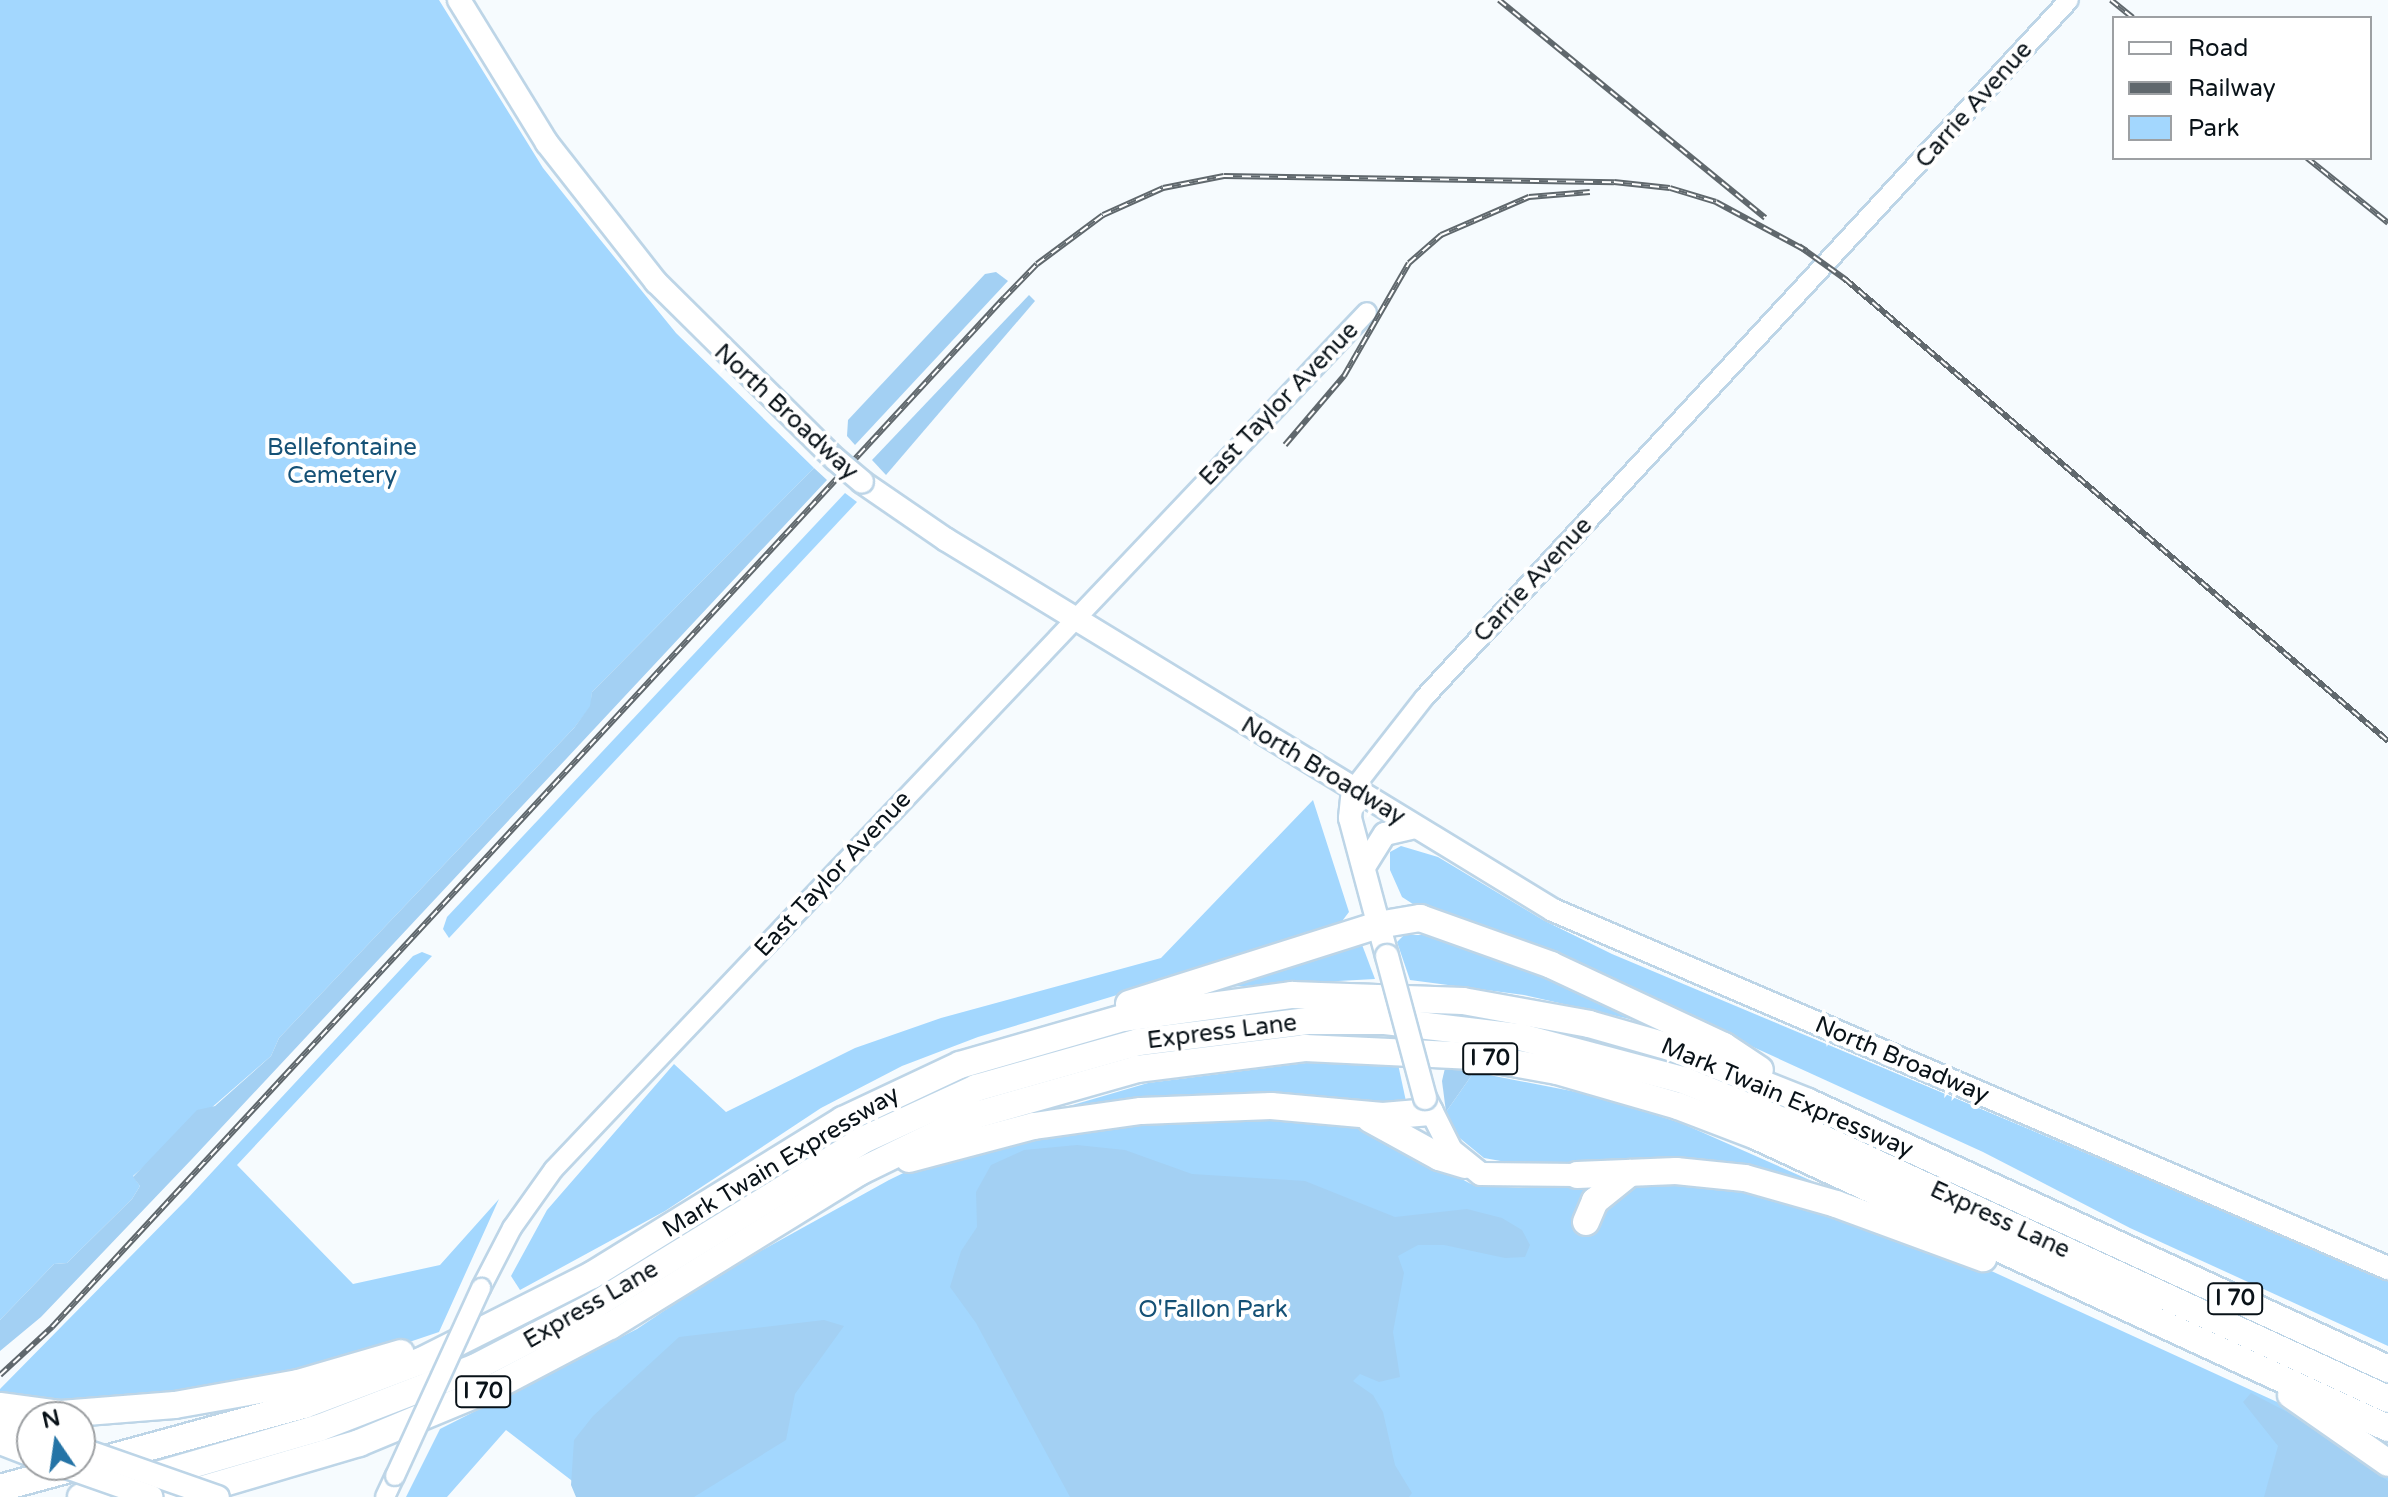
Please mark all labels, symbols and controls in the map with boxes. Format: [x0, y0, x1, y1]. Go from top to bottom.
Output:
legend [2112, 16, 2372, 160]
text: Road [2188, 34, 2248, 63]
street label: Carrie Avenue [1910, 36, 2038, 174]
text: Railway [2188, 74, 2276, 103]
text: Park [2188, 114, 2239, 143]
street label: East Taylor Avenue [1194, 316, 1364, 492]
street label: North Broadway [708, 338, 864, 486]
park label: Bellefontaine Cemetery [267, 434, 417, 490]
street label: Carrie Avenue [1468, 512, 1598, 648]
street label: North Broadway [1236, 711, 1410, 831]
street label: East Taylor Avenue [749, 785, 917, 963]
street label: Express Lane [1145, 1009, 1299, 1055]
street label: North Broadway [1811, 1010, 1993, 1110]
street label: Mark Twain Expressway [1657, 1032, 1917, 1164]
road number: I 70 [1462, 1041, 1518, 1077]
street label: Mark Twain Expressway [657, 1080, 905, 1244]
street label: Express Lane [1926, 1175, 2074, 1265]
street label: Express Lane [519, 1255, 663, 1355]
road number: I 70 [2207, 1281, 2263, 1317]
park label: O'Fallon Park [1138, 1296, 1288, 1324]
road number: I 70 [455, 1374, 511, 1410]
north arrow [16, 1401, 96, 1481]
text: N [40, 1405, 63, 1434]

